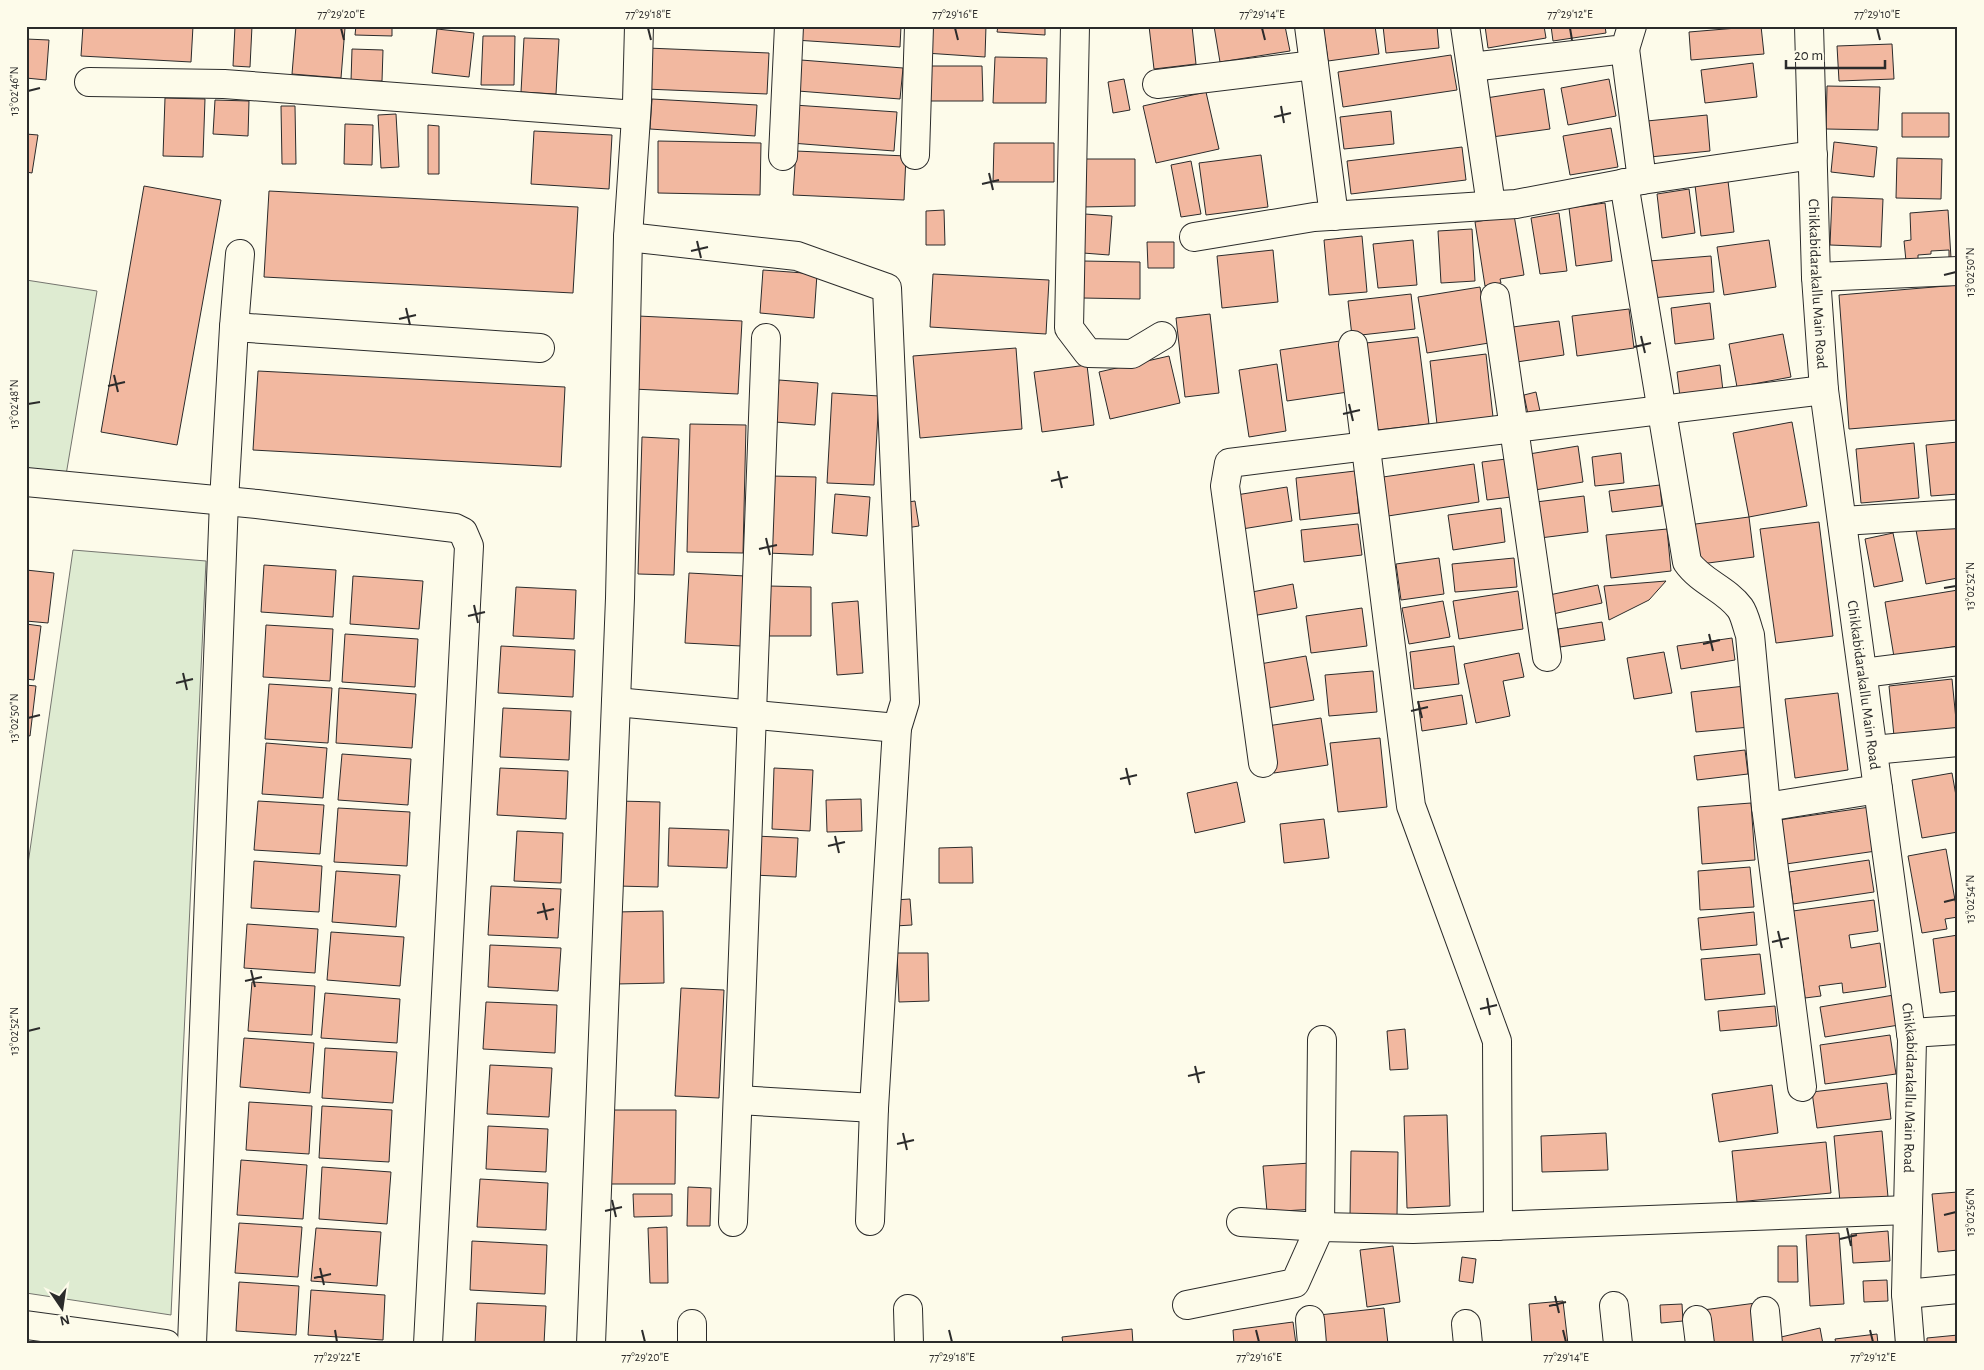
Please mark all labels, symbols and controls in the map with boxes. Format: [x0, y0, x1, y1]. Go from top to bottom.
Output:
text: 77°29'20"E [317, 8, 365, 20]
text: 77°29'18"E [625, 8, 671, 20]
text: 77°29'16"E [932, 8, 978, 20]
text: 77°29'14"E [1239, 8, 1285, 20]
text: 77°29'12"E [1547, 8, 1593, 20]
text: 77°29'10"E [1854, 8, 1900, 20]
scale bar [1786, 38, 1885, 70]
text: 20 m [1794, 48, 1823, 63]
text: 13°02'46"N [8, 66, 20, 116]
street label: Chikkabidarakallu Main Road [1806, 198, 1830, 370]
text: 13°02'50"N [1964, 247, 1976, 297]
text: 13°02'48"N [8, 379, 20, 429]
text: 13°02'52"N [1964, 562, 1976, 610]
street label: Chikkabidarakallu Main Road [1845, 599, 1883, 771]
text: 13°02'50"N [8, 693, 20, 743]
text: 13°02'54"N [1964, 875, 1976, 923]
street label: Chikkabidarakallu Main Road [1900, 1002, 1920, 1173]
text: 13°02'52"N [8, 1007, 20, 1055]
text: 13°02'56"N [1964, 1188, 1976, 1236]
north arrow [38, 1282, 88, 1332]
text: N [58, 1312, 71, 1328]
text: 77°29'22"E [314, 1351, 361, 1363]
text: 77°29'20"E [621, 1351, 669, 1363]
text: 77°29'18"E [929, 1351, 975, 1363]
text: 77°29'16"E [1236, 1351, 1282, 1363]
text: 77°29'14"E [1543, 1351, 1589, 1363]
text: 77°29'12"E [1850, 1351, 1896, 1363]

